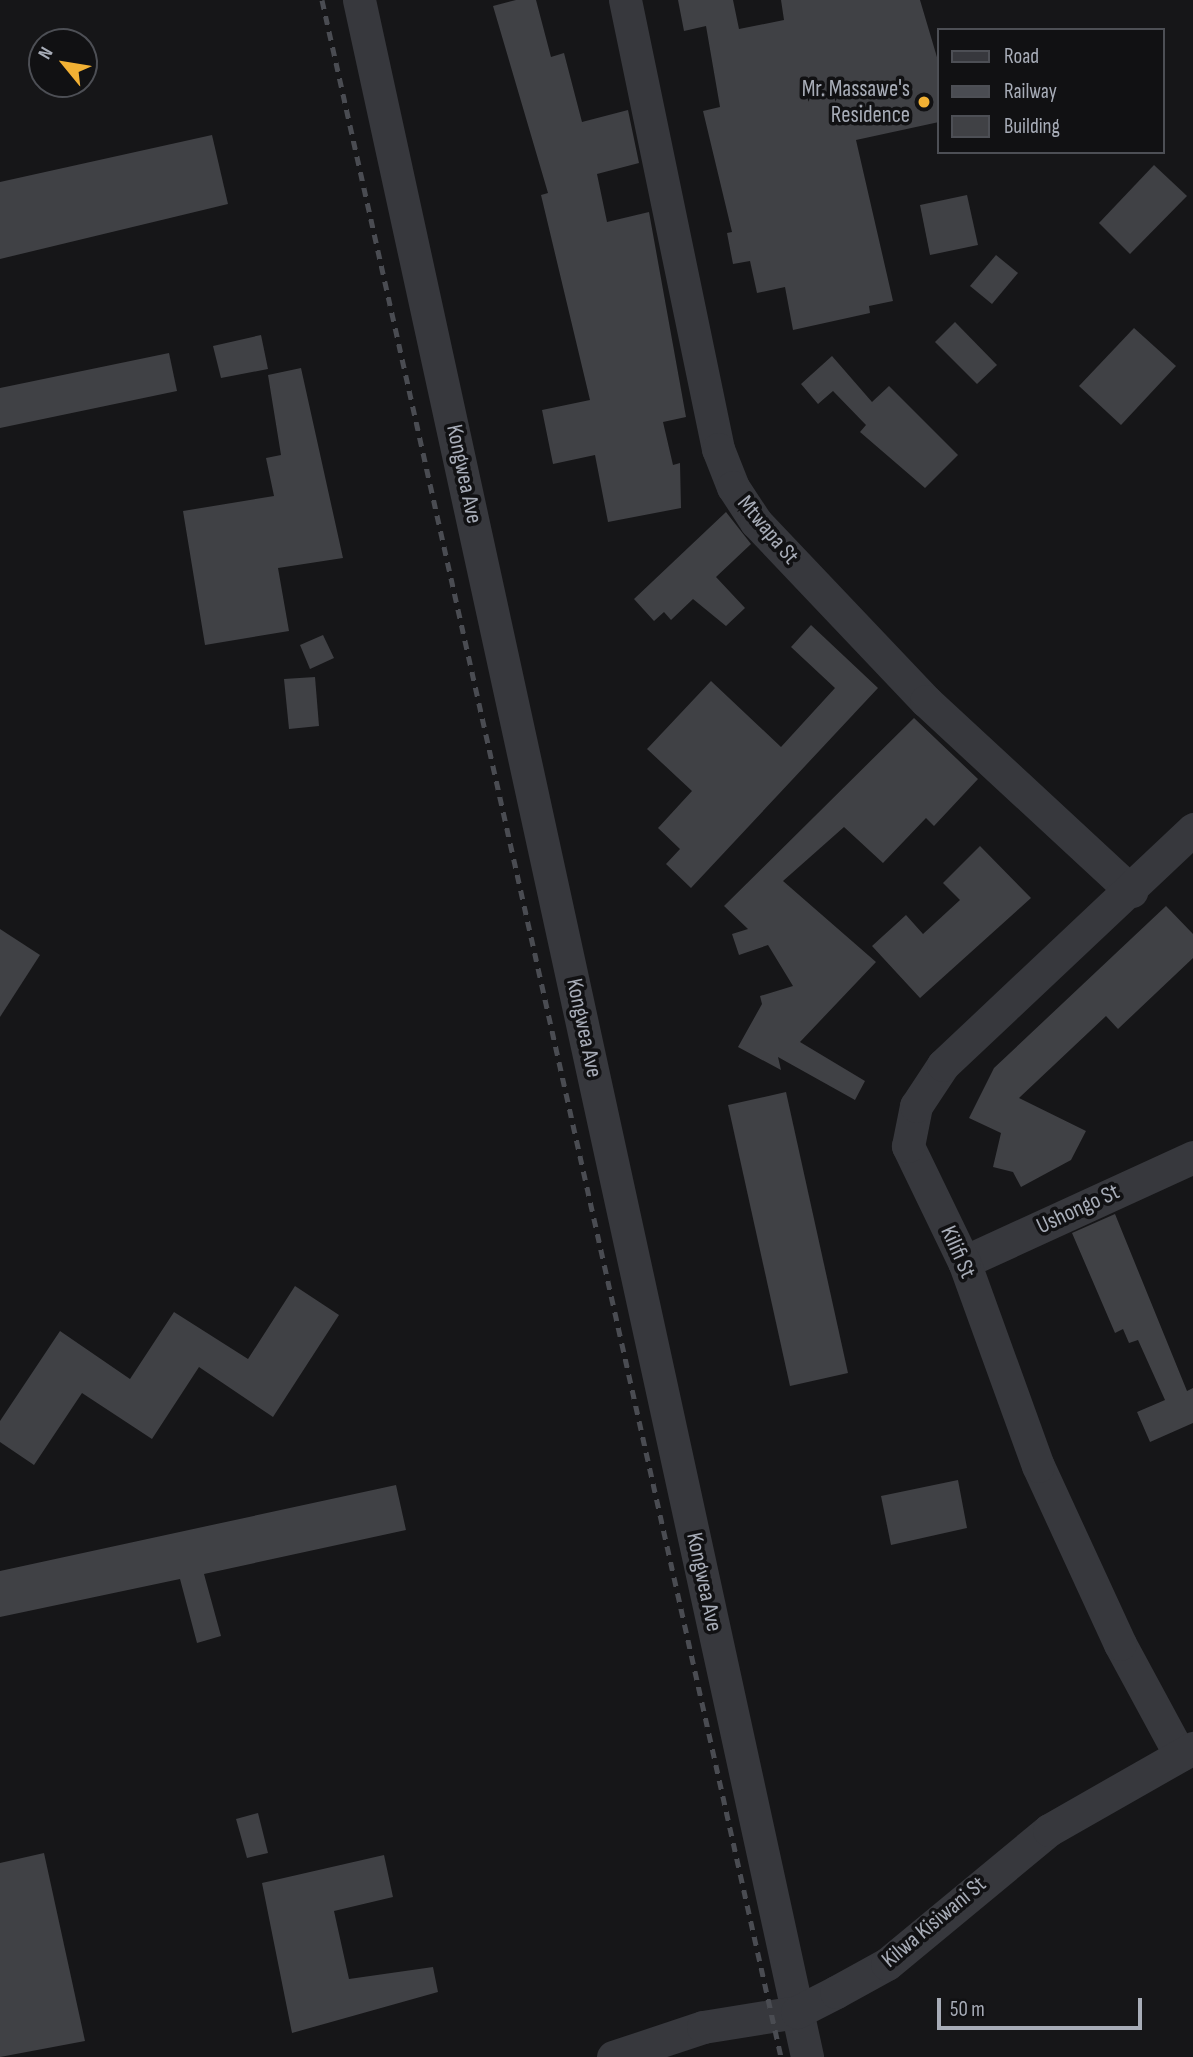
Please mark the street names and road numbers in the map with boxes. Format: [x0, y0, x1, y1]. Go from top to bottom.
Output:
street label: Kongwea Ave [440, 422, 488, 526]
street label: Mtwapa St [731, 490, 805, 570]
street label: Kongwea Ave [560, 976, 608, 1080]
street label: Ushongo St [1032, 1178, 1124, 1240]
street label: Kilifi St [934, 1222, 982, 1282]
street label: Kongwea Ave [680, 1530, 728, 1634]
street label: Kilwa Kisiwani St [876, 1870, 992, 1974]

